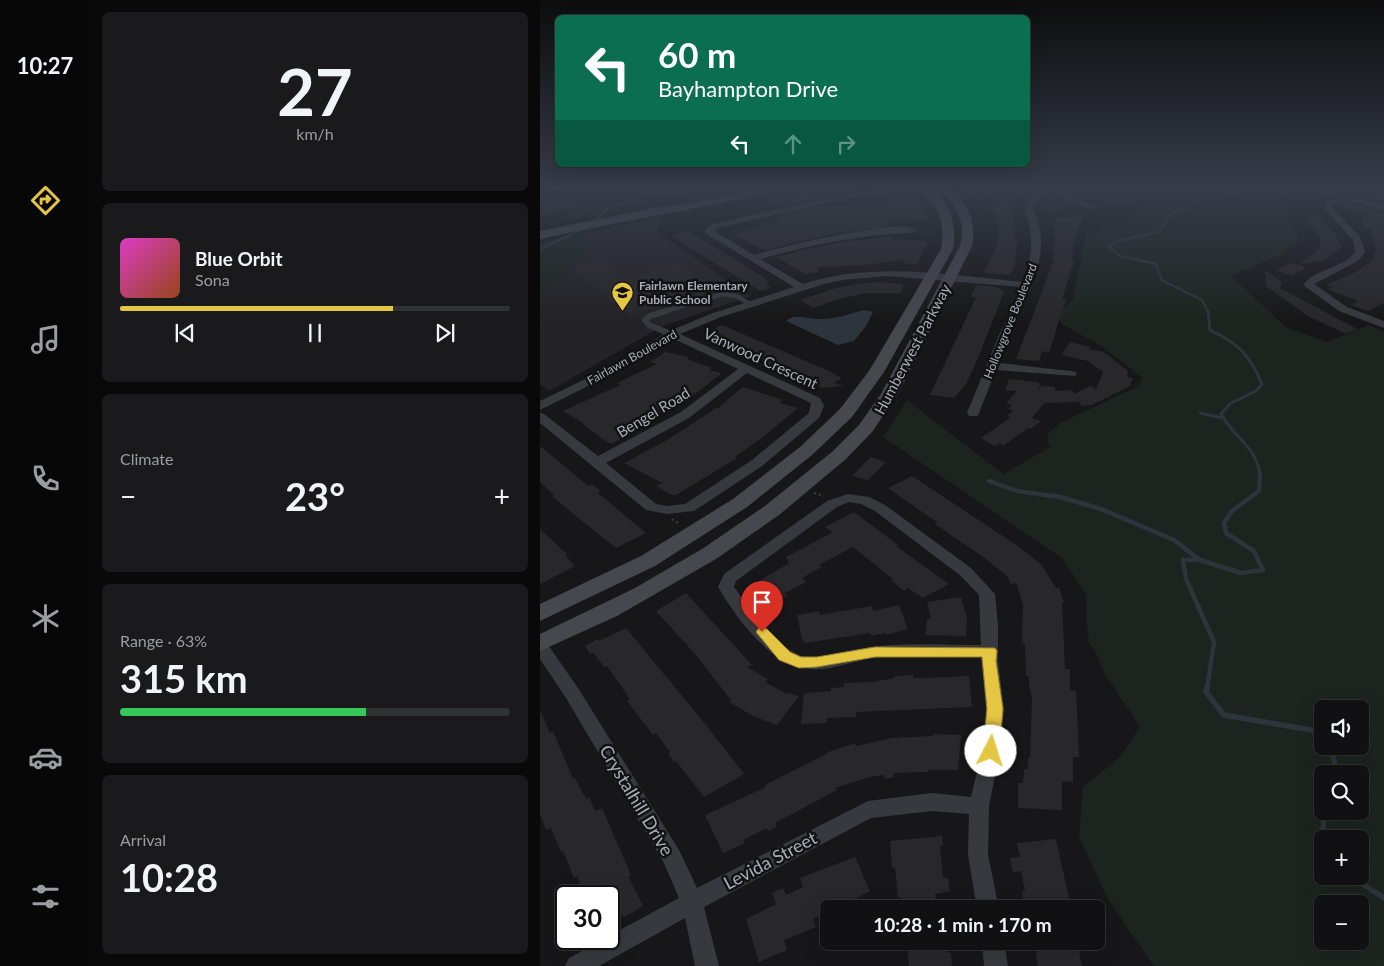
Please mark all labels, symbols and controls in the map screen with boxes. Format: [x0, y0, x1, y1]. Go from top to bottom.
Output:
text: 60 m [658, 33, 736, 75]
icon: left [575, 35, 640, 100]
text: 10:27 [17, 52, 73, 79]
text: 27 [277, 52, 353, 130]
text: Bayhampton Drive [658, 75, 838, 102]
text: km/h [296, 124, 334, 143]
icon: left [726, 130, 754, 158]
icon: ahead [779, 130, 807, 158]
icon: right [832, 130, 860, 158]
icon: directions [28, 183, 63, 218]
text: Blue Orbit [195, 247, 283, 270]
street label: Hollowgrove Boulevard [980, 261, 1040, 381]
text: Sona [195, 270, 230, 289]
place label: Fairlawn Elementary Public School [639, 278, 748, 307]
school or university icon: Fairlawn Elementary Public School [611, 280, 635, 311]
street label: Humberwest Parkway [870, 280, 954, 417]
icon: previous [171, 319, 199, 347]
icon: pause [301, 319, 329, 347]
icon: next [431, 319, 459, 347]
icon: music [28, 322, 63, 357]
street label: Vanwood Crescent [701, 324, 822, 393]
street label: Fairlawn Boulevard [585, 326, 679, 388]
street label: Bengel Road [613, 383, 693, 441]
text: Climate [120, 449, 173, 468]
icon: phone [28, 461, 63, 496]
text: 23° [285, 473, 345, 519]
text: − [120, 479, 136, 513]
text: + [494, 479, 510, 513]
pin [741, 581, 783, 632]
icon: arrive [748, 588, 776, 616]
icon: climate [28, 601, 63, 636]
text: Range · 63% [120, 631, 207, 650]
text: 315 km [120, 655, 248, 701]
map controls [1314, 700, 1369, 950]
button: sound [1314, 700, 1369, 755]
position arrow [964, 724, 1016, 776]
icon: car [28, 740, 63, 775]
street label: Crystalhill Drive [595, 741, 679, 859]
button: search [1314, 765, 1369, 820]
street label: Levida Street [720, 826, 821, 894]
text: Arrival [120, 830, 166, 849]
button: + [1314, 830, 1369, 885]
text: 10:28 [120, 854, 218, 900]
icon: filters [28, 879, 63, 914]
speed limit sign: 30 [555, 885, 620, 950]
button: − [1314, 895, 1369, 950]
text: 10:28 · 1 min · 170 m [873, 913, 1052, 936]

